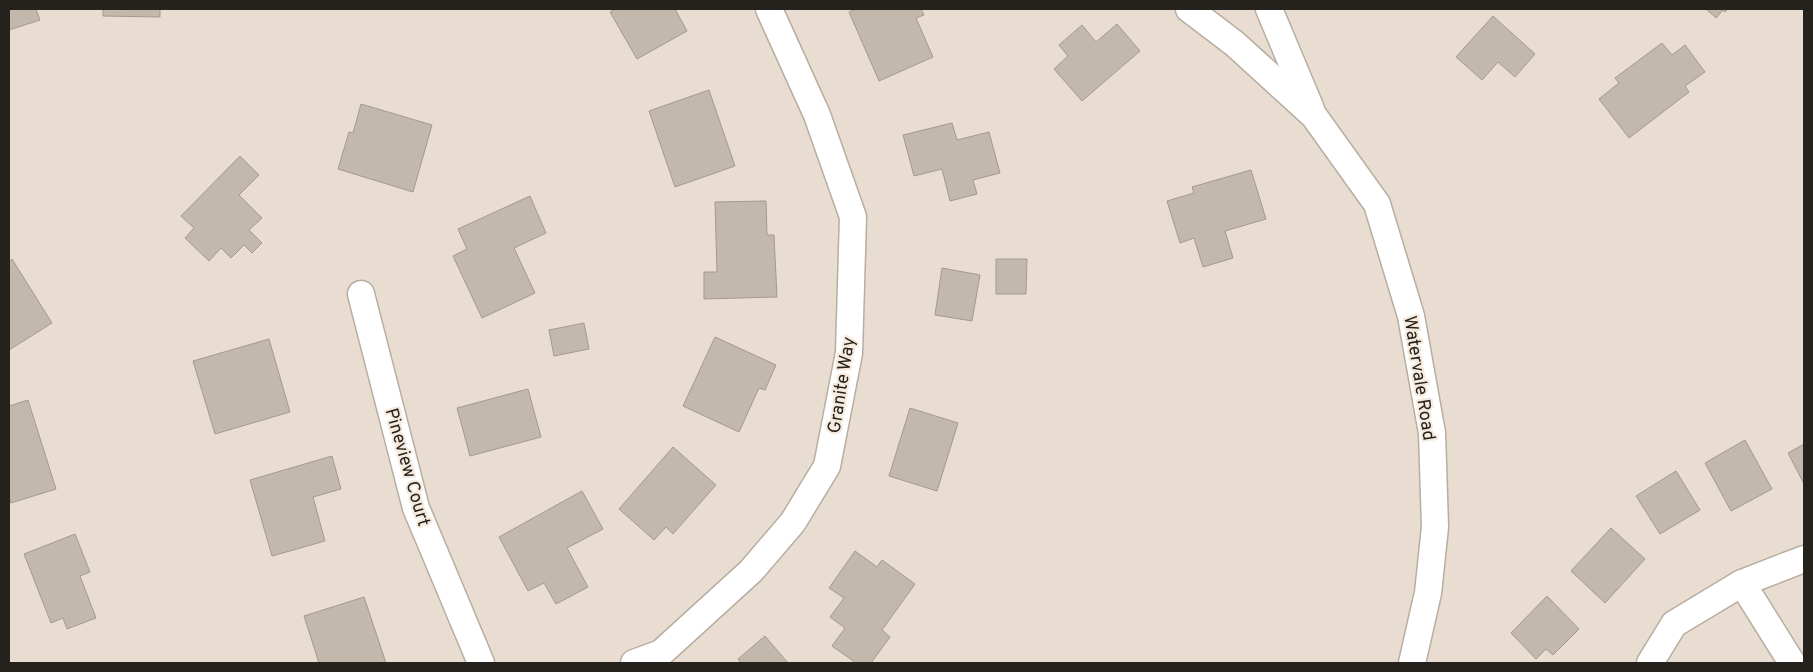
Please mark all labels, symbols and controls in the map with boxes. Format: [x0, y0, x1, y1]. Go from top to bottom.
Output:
street label: Watervale Road [1397, 314, 1440, 442]
street label: Granite Way [824, 335, 861, 435]
street label: Pineview Court [379, 406, 434, 529]

